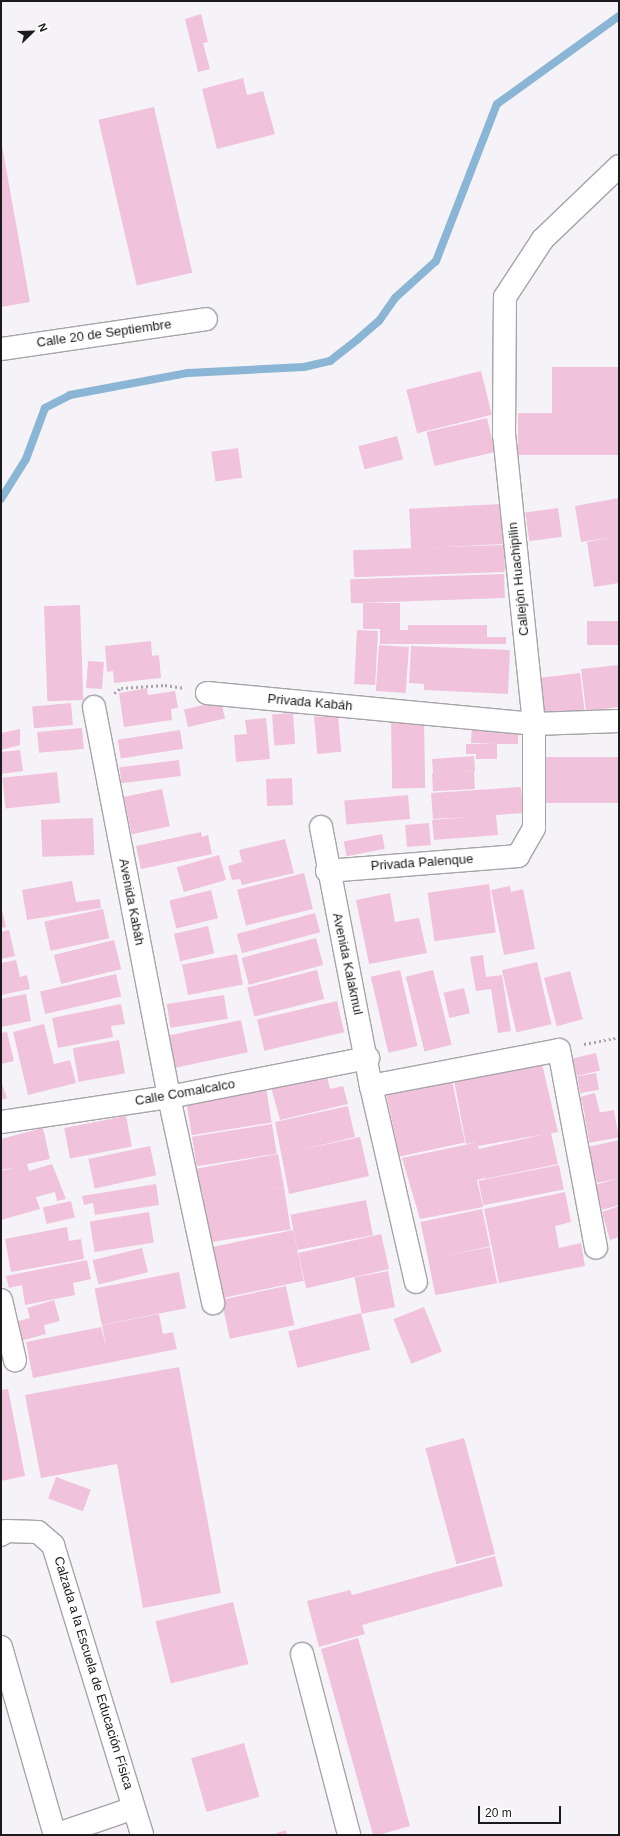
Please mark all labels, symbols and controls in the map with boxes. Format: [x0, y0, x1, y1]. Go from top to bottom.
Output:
north arrow [12, 12, 52, 52]
text: N [36, 21, 50, 33]
street label: Calle 20 de Septiembre [36, 317, 172, 351]
street label: Callejón Huachipilin [505, 521, 533, 637]
street label: Privada Kabáh [267, 692, 353, 714]
street label: Privada Palenque [370, 852, 474, 874]
street label: Avenida Kabáh [115, 857, 147, 947]
street label: Avenida Kalakmul [329, 912, 365, 1016]
street label: Calle Comalcalco [134, 1077, 236, 1109]
street label: Calzada a la Escuela de Educación Física [50, 1555, 136, 1791]
scale bar [480, 1798, 563, 1824]
text: 20 m [485, 1806, 512, 1820]

